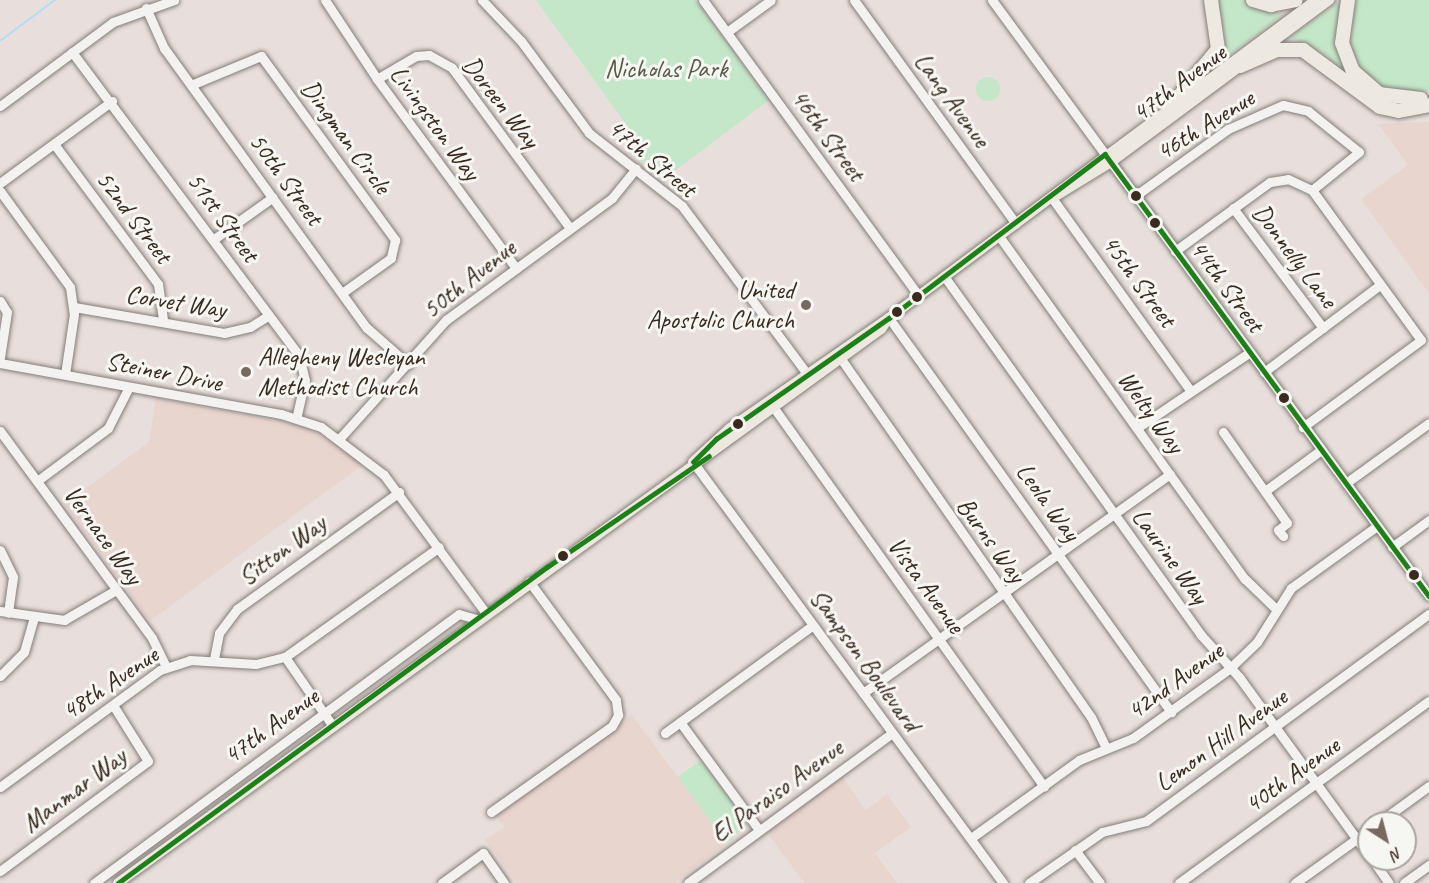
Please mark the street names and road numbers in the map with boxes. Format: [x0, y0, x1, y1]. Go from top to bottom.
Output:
street label: 47th Avenue [1126, 37, 1232, 129]
street label: Lang Avenue [907, 47, 997, 153]
street label: Doreen Way [456, 50, 546, 154]
street label: Livingston Way [383, 60, 487, 186]
street label: Dingman Circle [294, 74, 398, 200]
street label: 46th Street [784, 83, 872, 187]
street label: 46th Avenue [1150, 83, 1260, 167]
street label: 47th Street [601, 112, 703, 204]
street label: 50th Street [242, 127, 330, 231]
street label: 52nd Street [89, 164, 179, 270]
street label: 51st Street [180, 166, 266, 268]
street label: Donnelly Lane [1246, 198, 1344, 314]
street label: 45th Street [1095, 229, 1183, 333]
street label: 50th Avenue [416, 233, 522, 325]
street label: 44th Street [1183, 234, 1271, 338]
street label: Corvet Way [124, 279, 228, 325]
street label: Steiner Drive [103, 345, 225, 399]
street label: Welty Way [1111, 365, 1191, 459]
street label: Leola Way [1009, 457, 1087, 547]
street label: Vernace Way [57, 479, 149, 591]
street label: Burns Way [950, 491, 1032, 589]
street label: Laurine Way [1125, 502, 1215, 610]
street label: Sitton Way [232, 508, 332, 592]
street label: Vista Avenue [881, 531, 971, 639]
street label: Sampson Boulevard [803, 583, 927, 737]
street label: 42nd Avenue [1121, 636, 1229, 726]
street label: 48th Avenue [56, 639, 164, 727]
street label: 47th Avenue [217, 681, 325, 771]
street label: Lemon Hill Avenue [1149, 682, 1293, 798]
street label: 40th Avenue [1238, 730, 1346, 820]
street label: El Paraiso Avenue [705, 733, 849, 849]
street label: Manmar Way [16, 741, 132, 839]

